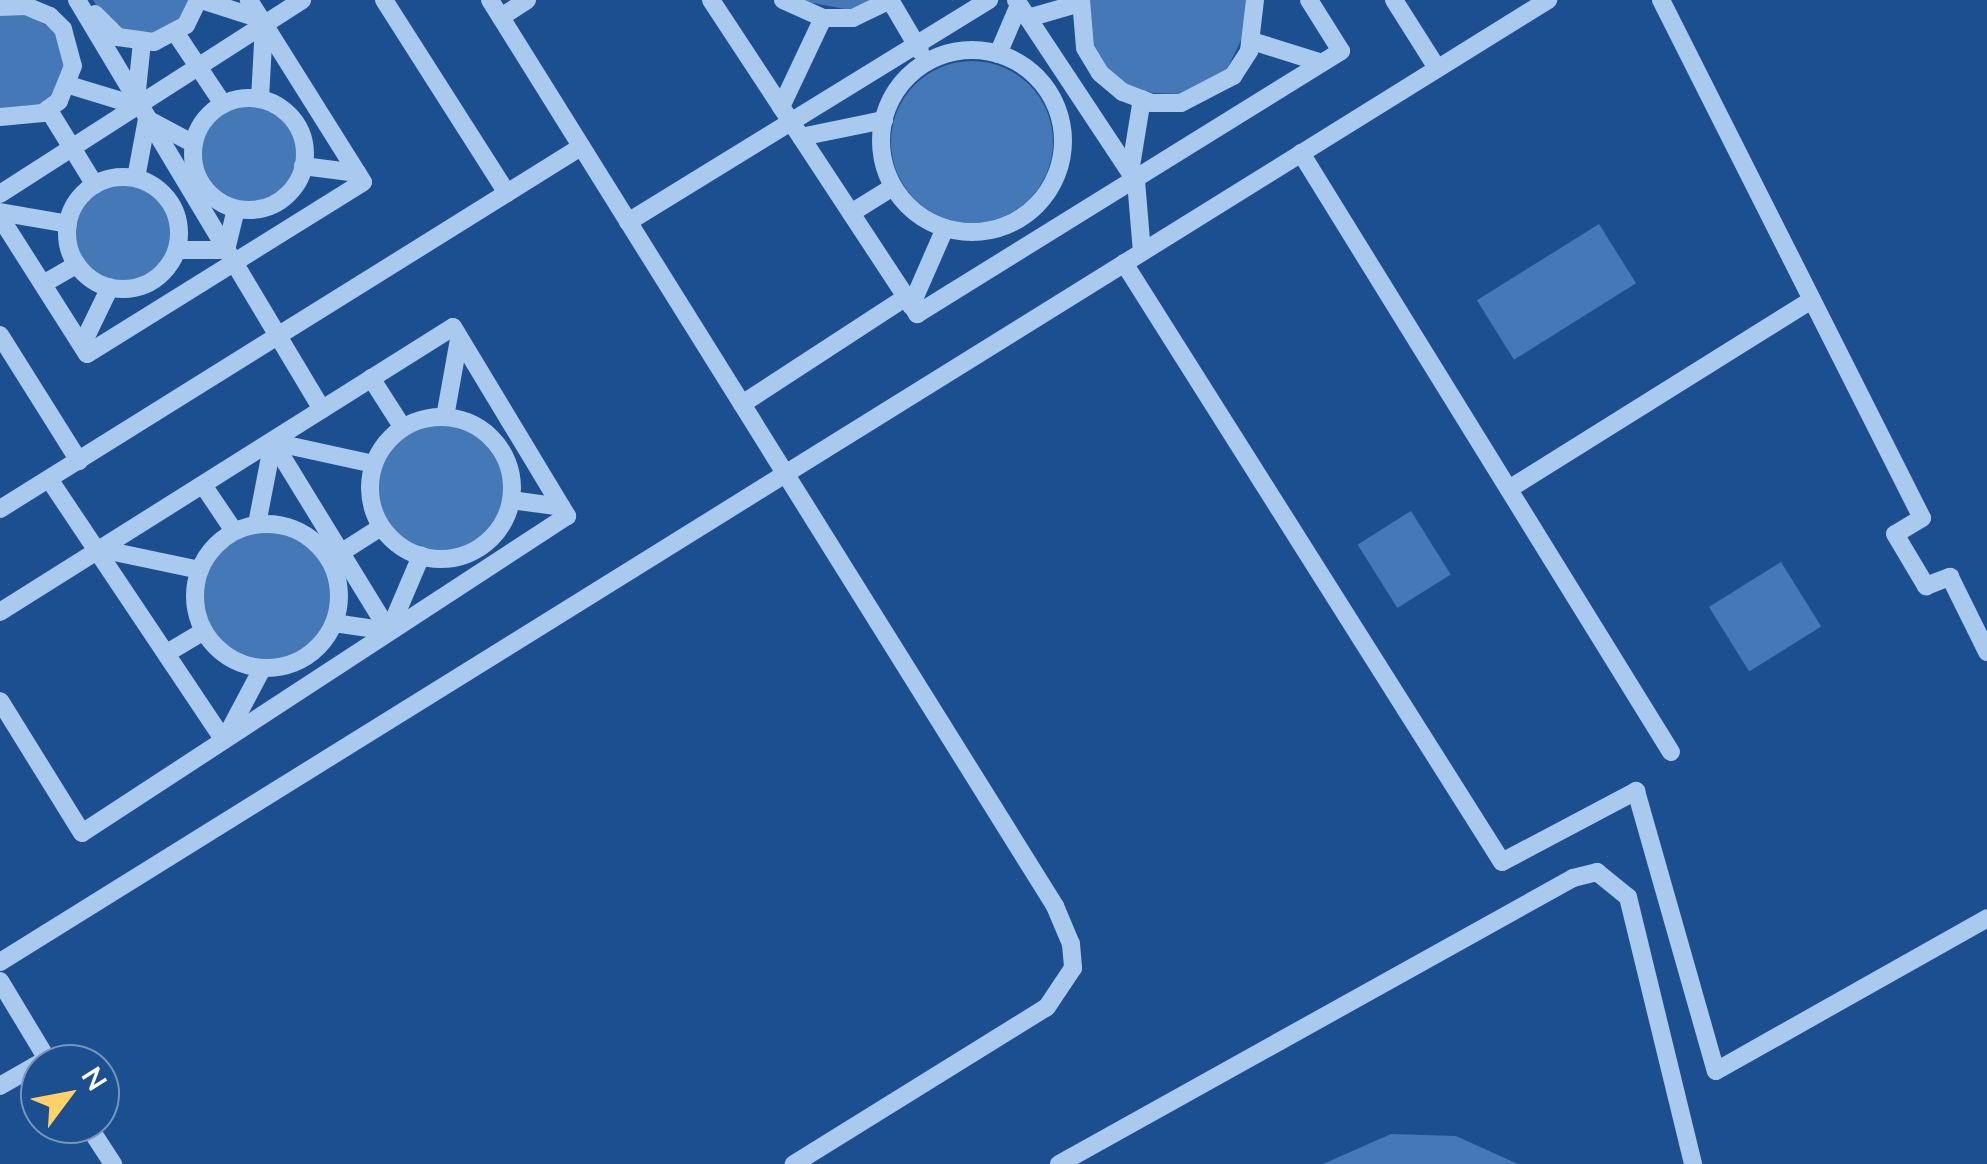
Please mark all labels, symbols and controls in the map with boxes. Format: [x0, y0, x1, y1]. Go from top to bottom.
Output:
north arrow [20, 1044, 120, 1144]
text: N [72, 1060, 115, 1098]

